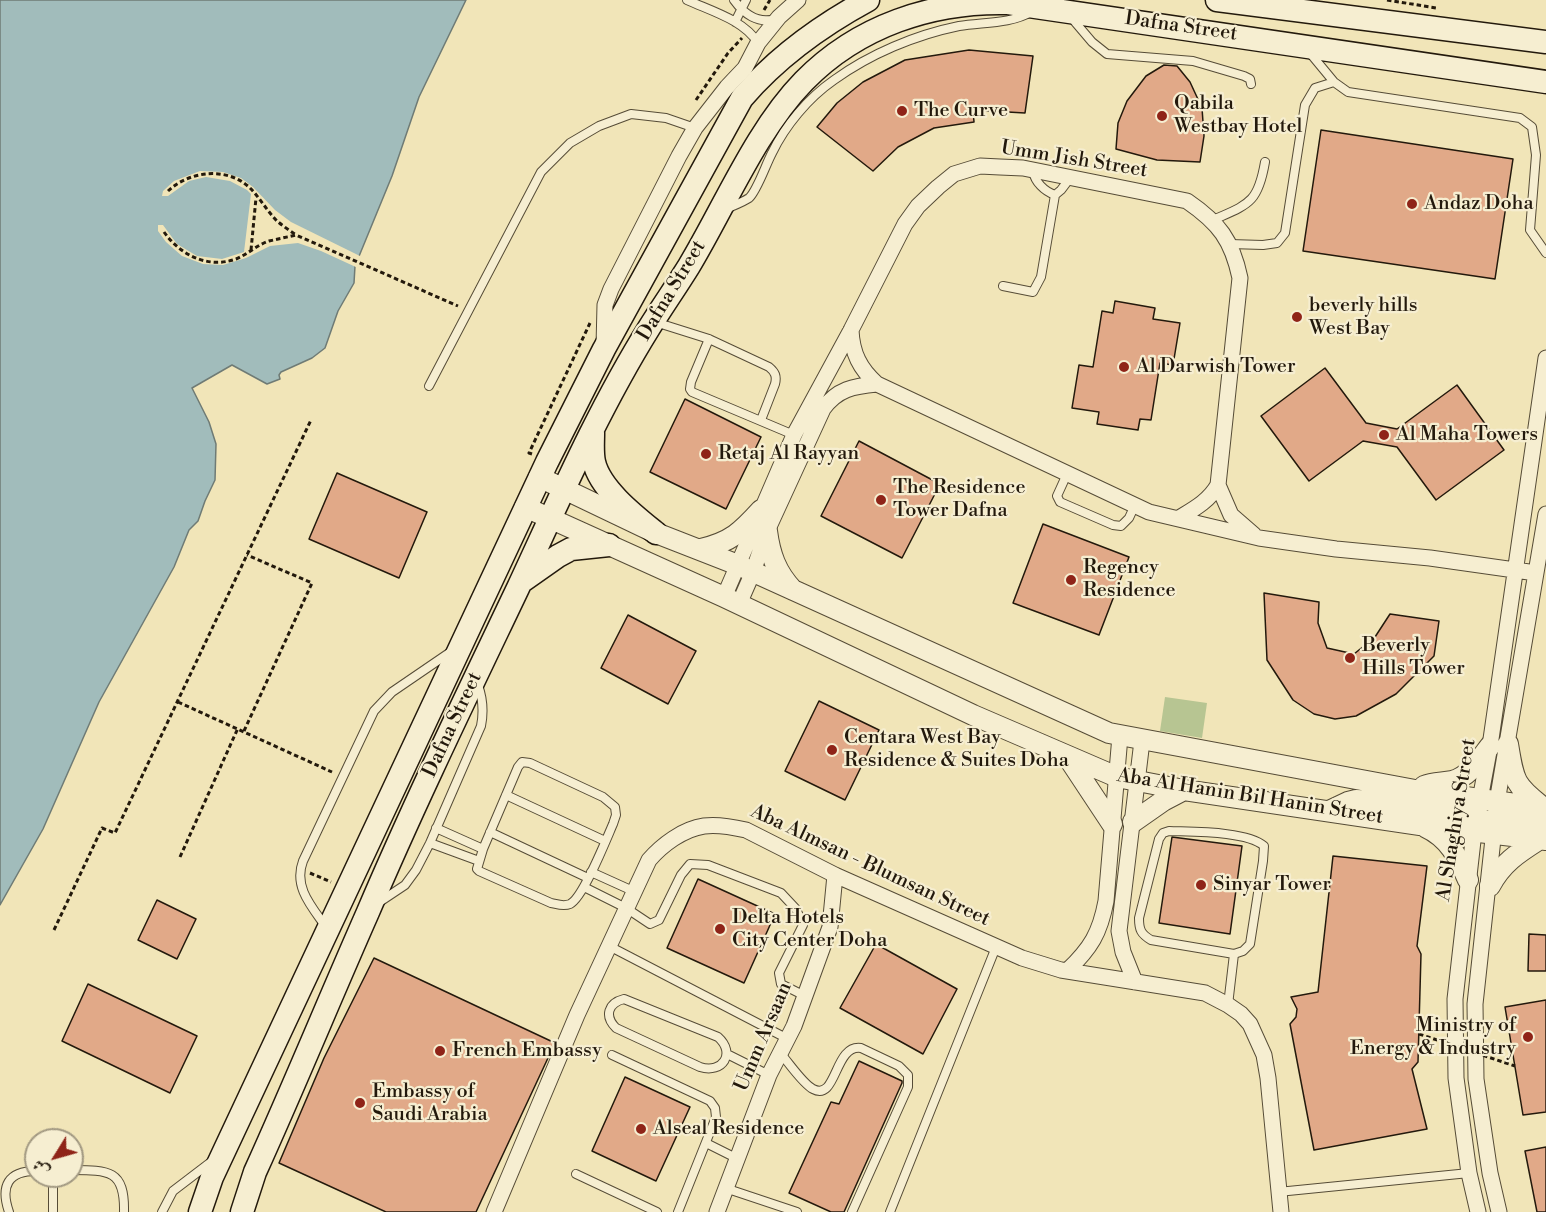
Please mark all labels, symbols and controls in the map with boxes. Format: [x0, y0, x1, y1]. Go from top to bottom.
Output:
street label: Dafna Street [1123, 7, 1239, 47]
place label: Qabila Westbay Hotel [1174, 92, 1302, 139]
place label: The Curve [914, 99, 1008, 123]
marker: The Curve [895, 104, 909, 118]
marker: Qabila Westbay Hotel [1155, 109, 1169, 123]
street label: Umm Jish Street [999, 137, 1149, 183]
place label: Andaz Doha [1424, 192, 1534, 216]
marker: Andaz Doha [1405, 197, 1419, 211]
street label: Dafna Street [633, 236, 711, 346]
place label: beverly hills West Bay [1309, 294, 1417, 341]
marker: beverly hills West Bay [1290, 310, 1304, 324]
place label: Al Darwish Tower [1136, 355, 1296, 379]
marker: Al Darwish Tower [1117, 360, 1131, 374]
place label: Al Maha Towers [1396, 423, 1538, 447]
marker: Al Maha Towers [1377, 428, 1391, 442]
place label: Retaj Al Rayyan [718, 442, 859, 466]
marker: Retaj Al Rayyan [699, 447, 713, 461]
place label: The Residence Tower Dafna [893, 476, 1026, 523]
marker: The Residence Tower Dafna [874, 493, 888, 507]
place label: Regency Residence [1083, 556, 1176, 603]
marker: Regency Residence [1064, 573, 1078, 587]
place label: Beverly Hills Tower [1362, 634, 1465, 681]
marker: Beverly Hills Tower [1343, 651, 1357, 665]
street label: Dafna Street [418, 669, 488, 781]
place label: Centara West Bay Residence & Suites Doha [844, 726, 1069, 773]
street label: Al Shaghiya Street [1432, 737, 1482, 903]
marker: Centara West Bay Residence & Suites Doha [825, 743, 839, 757]
street label: Aba Al Hanin Bil Hanin Street [1115, 764, 1385, 830]
street label: Aba Almsan - Blumsan Street [747, 800, 993, 932]
place label: Sinyar Tower [1213, 873, 1331, 897]
marker: Sinyar Tower [1194, 878, 1208, 892]
place label: Delta Hotels City Center Doha [732, 906, 887, 953]
marker: Delta Hotels City Center Doha [713, 922, 727, 936]
street label: Umm Arsaan [730, 979, 798, 1095]
place label: Ministry of Energy & Industry [1350, 1014, 1516, 1061]
marker: Ministry of Energy & Industry [1521, 1030, 1535, 1044]
place label: French Embassy [452, 1039, 602, 1063]
marker: French Embassy [433, 1044, 447, 1058]
place label: Embassy of Saudi Arabia [372, 1080, 488, 1127]
marker: Embassy of Saudi Arabia [353, 1096, 367, 1110]
place label: Alseal Residence [653, 1117, 804, 1141]
marker: Alseal Residence [634, 1122, 648, 1136]
north arrow [24, 1128, 84, 1188]
text: ش [28, 1155, 54, 1180]

